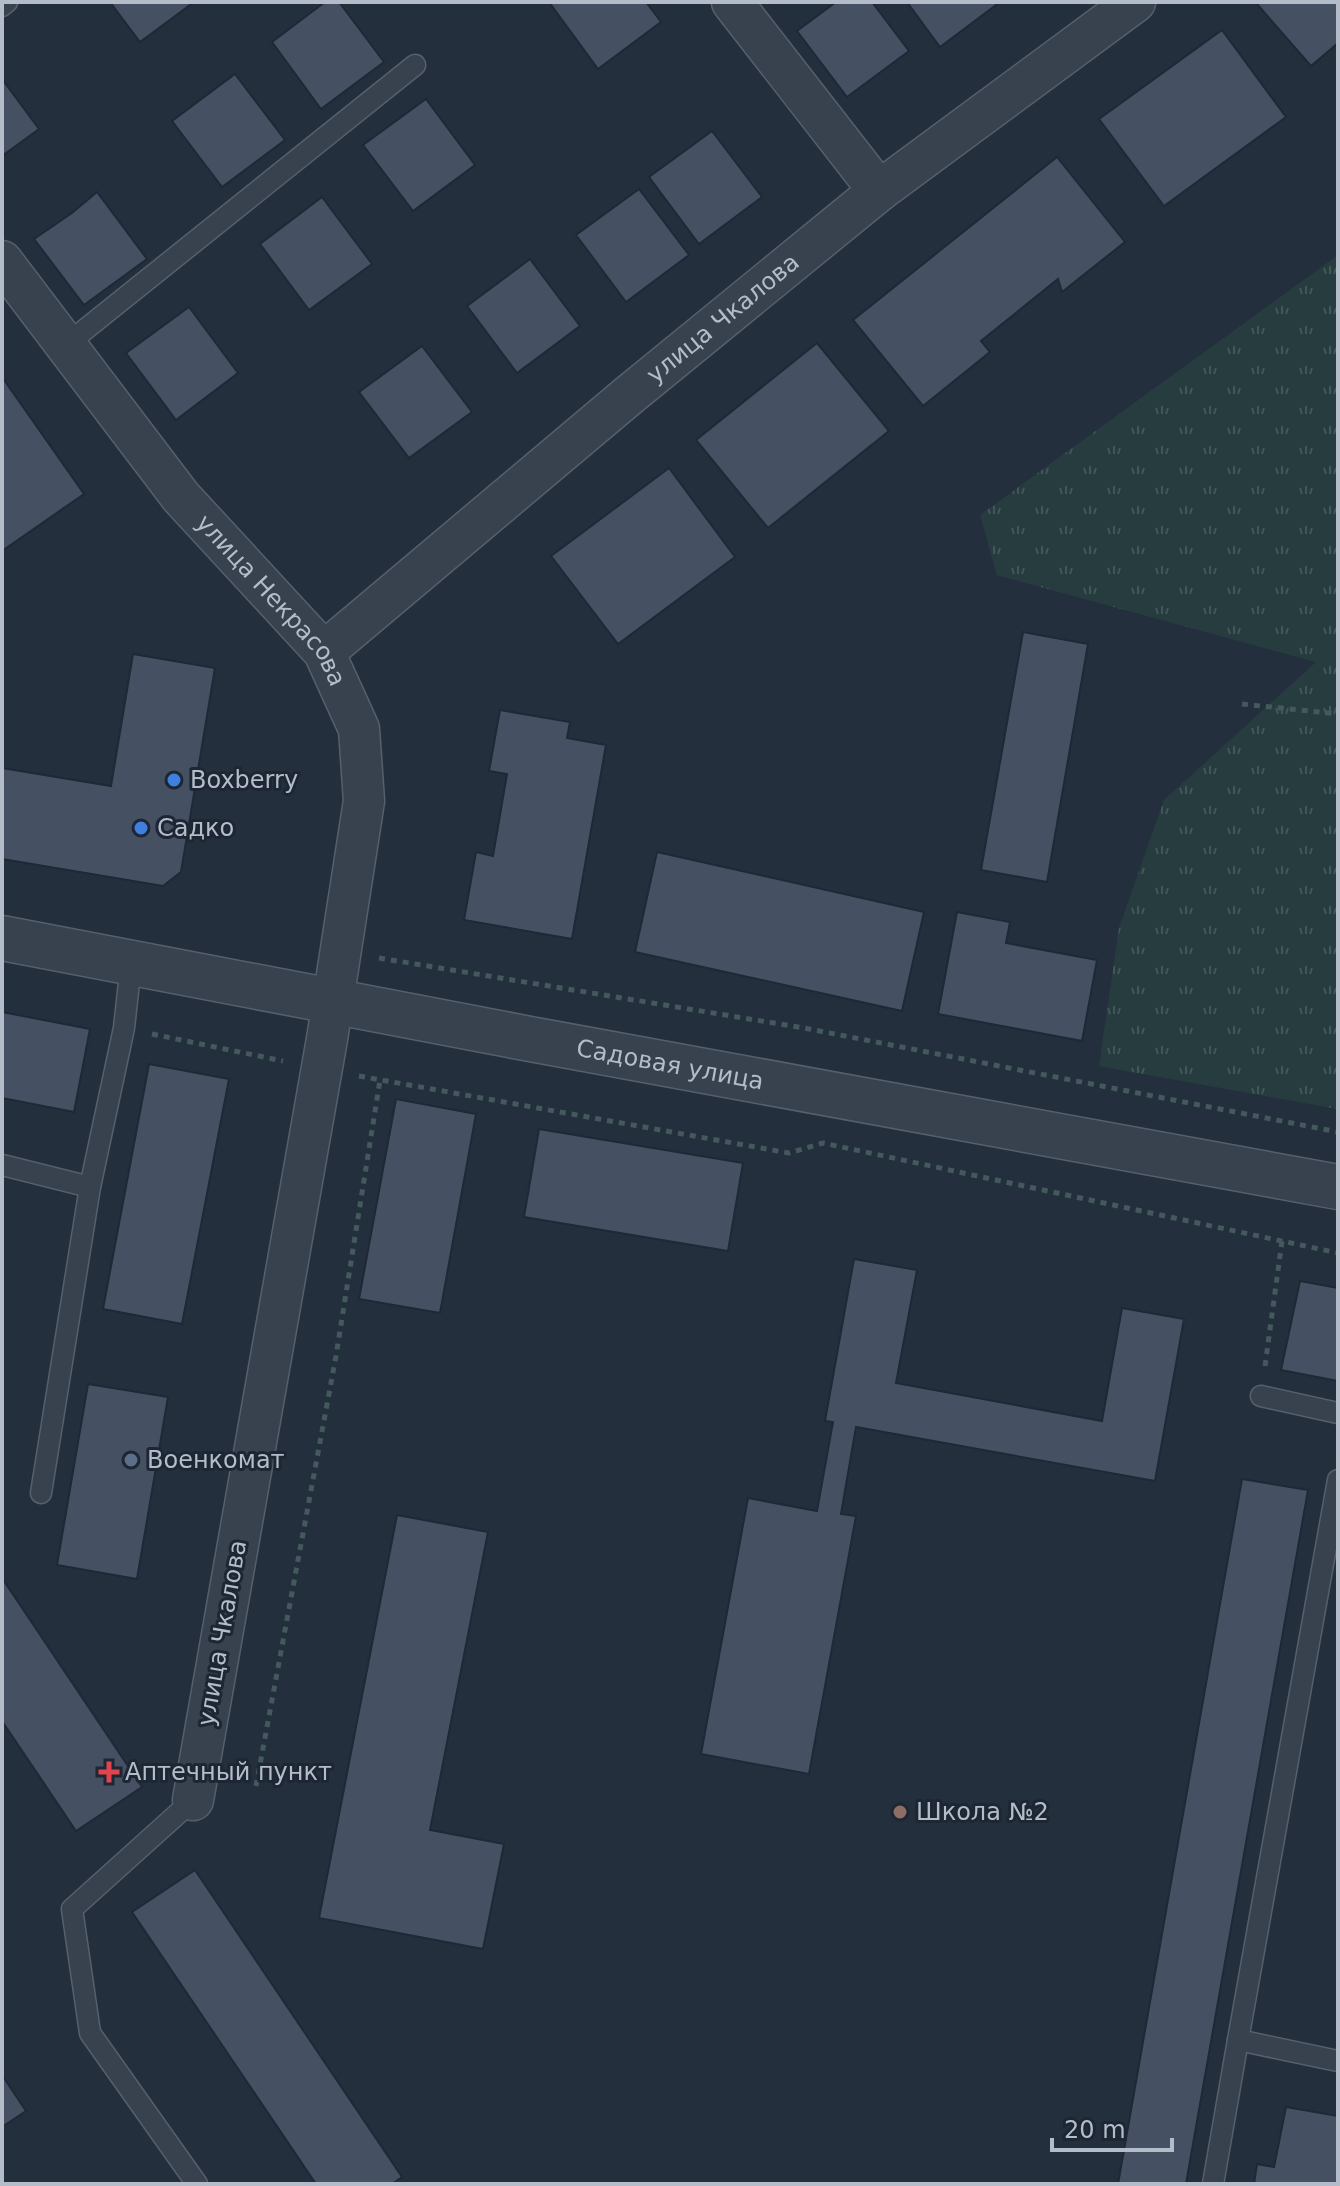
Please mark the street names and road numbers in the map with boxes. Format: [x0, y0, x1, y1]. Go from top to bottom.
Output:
street label: улица Чкалова [641, 248, 805, 389]
street label: улица Некрасова [190, 509, 352, 690]
street label: Садовая улица [574, 1034, 766, 1096]
street label: улица Чкалова [192, 1538, 252, 1728]

